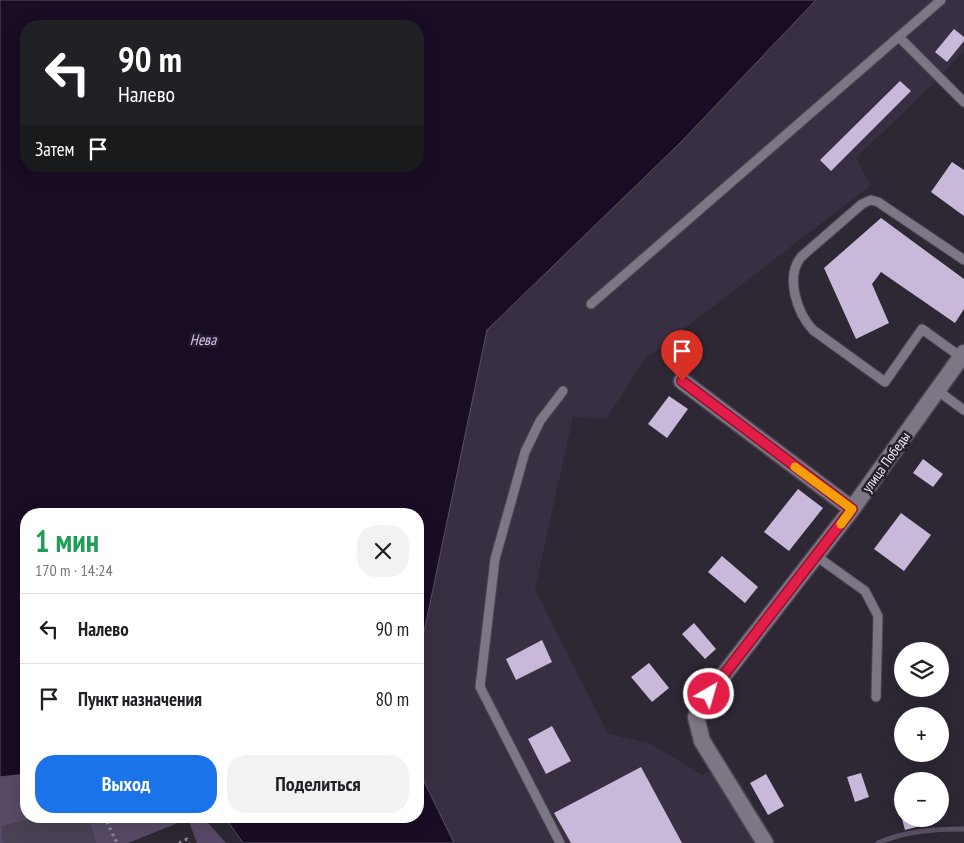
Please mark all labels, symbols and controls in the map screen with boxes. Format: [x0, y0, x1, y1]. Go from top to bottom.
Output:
text: 90 m [118, 36, 182, 82]
icon: left [35, 40, 100, 105]
text: Налево [118, 80, 175, 108]
icon: arrive [84, 135, 112, 163]
text: Затем [35, 137, 74, 161]
water label: Нева [190, 330, 217, 349]
pin [661, 330, 703, 381]
icon: arrive [668, 337, 696, 365]
street label: улица Победы [858, 428, 914, 496]
text: 1 мин [35, 521, 99, 560]
button: close [357, 525, 409, 577]
text: 170 m · 14:24 [35, 560, 113, 580]
icon: left [35, 615, 63, 643]
text: Налево [78, 617, 129, 641]
text: 90 m [376, 617, 409, 641]
map controls [894, 642, 949, 827]
button: layers [894, 642, 949, 697]
position arrow [682, 667, 734, 719]
icon: arrive [35, 685, 63, 713]
text: Пункт назначения [78, 687, 202, 711]
text: 80 m [376, 687, 409, 711]
button: + [894, 707, 949, 762]
button: Выход [35, 755, 217, 813]
button: Поделиться [227, 755, 409, 813]
button: − [894, 772, 949, 827]

